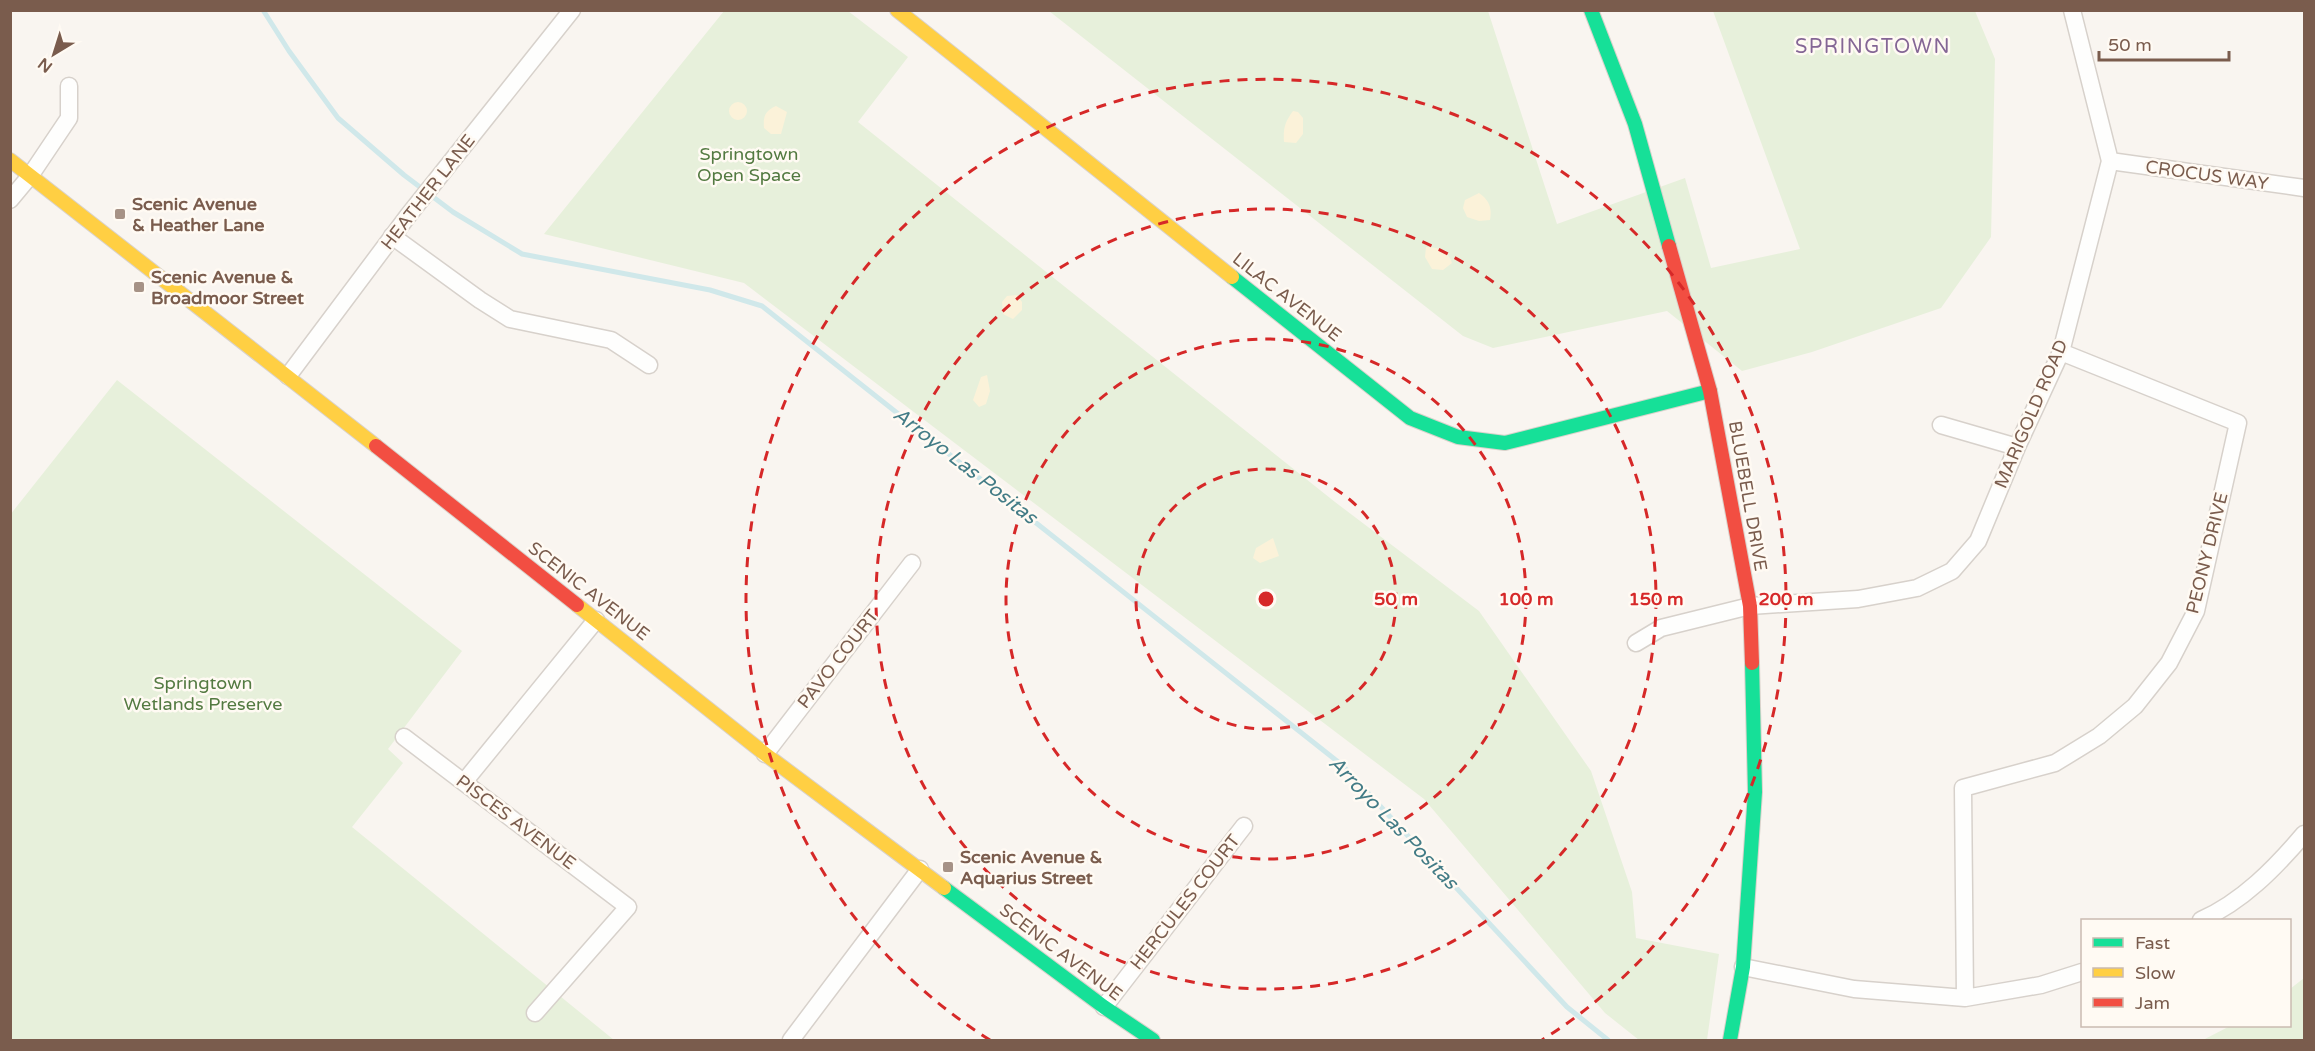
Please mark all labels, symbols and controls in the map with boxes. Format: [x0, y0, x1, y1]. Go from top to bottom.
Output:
north arrow [24, 24, 84, 84]
scale bar [2099, 24, 2230, 62]
text: 50 m [2108, 34, 2152, 56]
district label: SPRINGTOWN [1795, 35, 1951, 59]
text: N [34, 53, 57, 77]
street label: HEATHER LANE [376, 130, 480, 254]
park label: Springtown Open Space [697, 143, 801, 186]
street label: CROCUS WAY [2144, 155, 2270, 195]
place label: Scenic Avenue & Heather Lane [132, 193, 265, 236]
marker: Scenic Avenue & Heather Lane [113, 207, 127, 221]
street label: LILAC AVENUE [1228, 248, 1346, 346]
place label: Scenic Avenue & Broadmoor Street [151, 266, 304, 309]
marker: Scenic Avenue & Broadmoor Street [132, 280, 146, 294]
street label: MARIGOLD ROAD [1990, 336, 2072, 492]
water label: Arroyo Las Positas [888, 402, 1043, 530]
street label: BLUEBELL DRIVE [1724, 419, 1772, 573]
street label: PEONY DRIVE [2181, 490, 2233, 616]
street label: SCENIC AVENUE [524, 537, 654, 645]
text: 50 m [1374, 588, 1418, 610]
text: 100 m [1498, 588, 1554, 610]
text: 150 m [1628, 588, 1684, 610]
text: 200 m [1758, 588, 1814, 610]
centre of rings [1256, 589, 1276, 609]
street label: PAVO COURT [792, 605, 884, 713]
park label: Springtown Wetlands Preserve [124, 672, 282, 715]
water label: Arroyo Las Positas [1323, 751, 1464, 896]
street label: PISCES AVENUE [452, 770, 580, 874]
street label: HERCULES COURT [1125, 830, 1245, 974]
place label: Scenic Avenue & Aquarius Street [960, 846, 1103, 889]
marker: Scenic Avenue & Aquarius Street [941, 860, 955, 874]
street label: SCENIC AVENUE [995, 899, 1127, 1005]
legend [2081, 919, 2291, 1027]
text: Fast [2135, 932, 2170, 954]
text: Slow [2135, 962, 2176, 984]
text: Jam [2135, 992, 2170, 1014]

